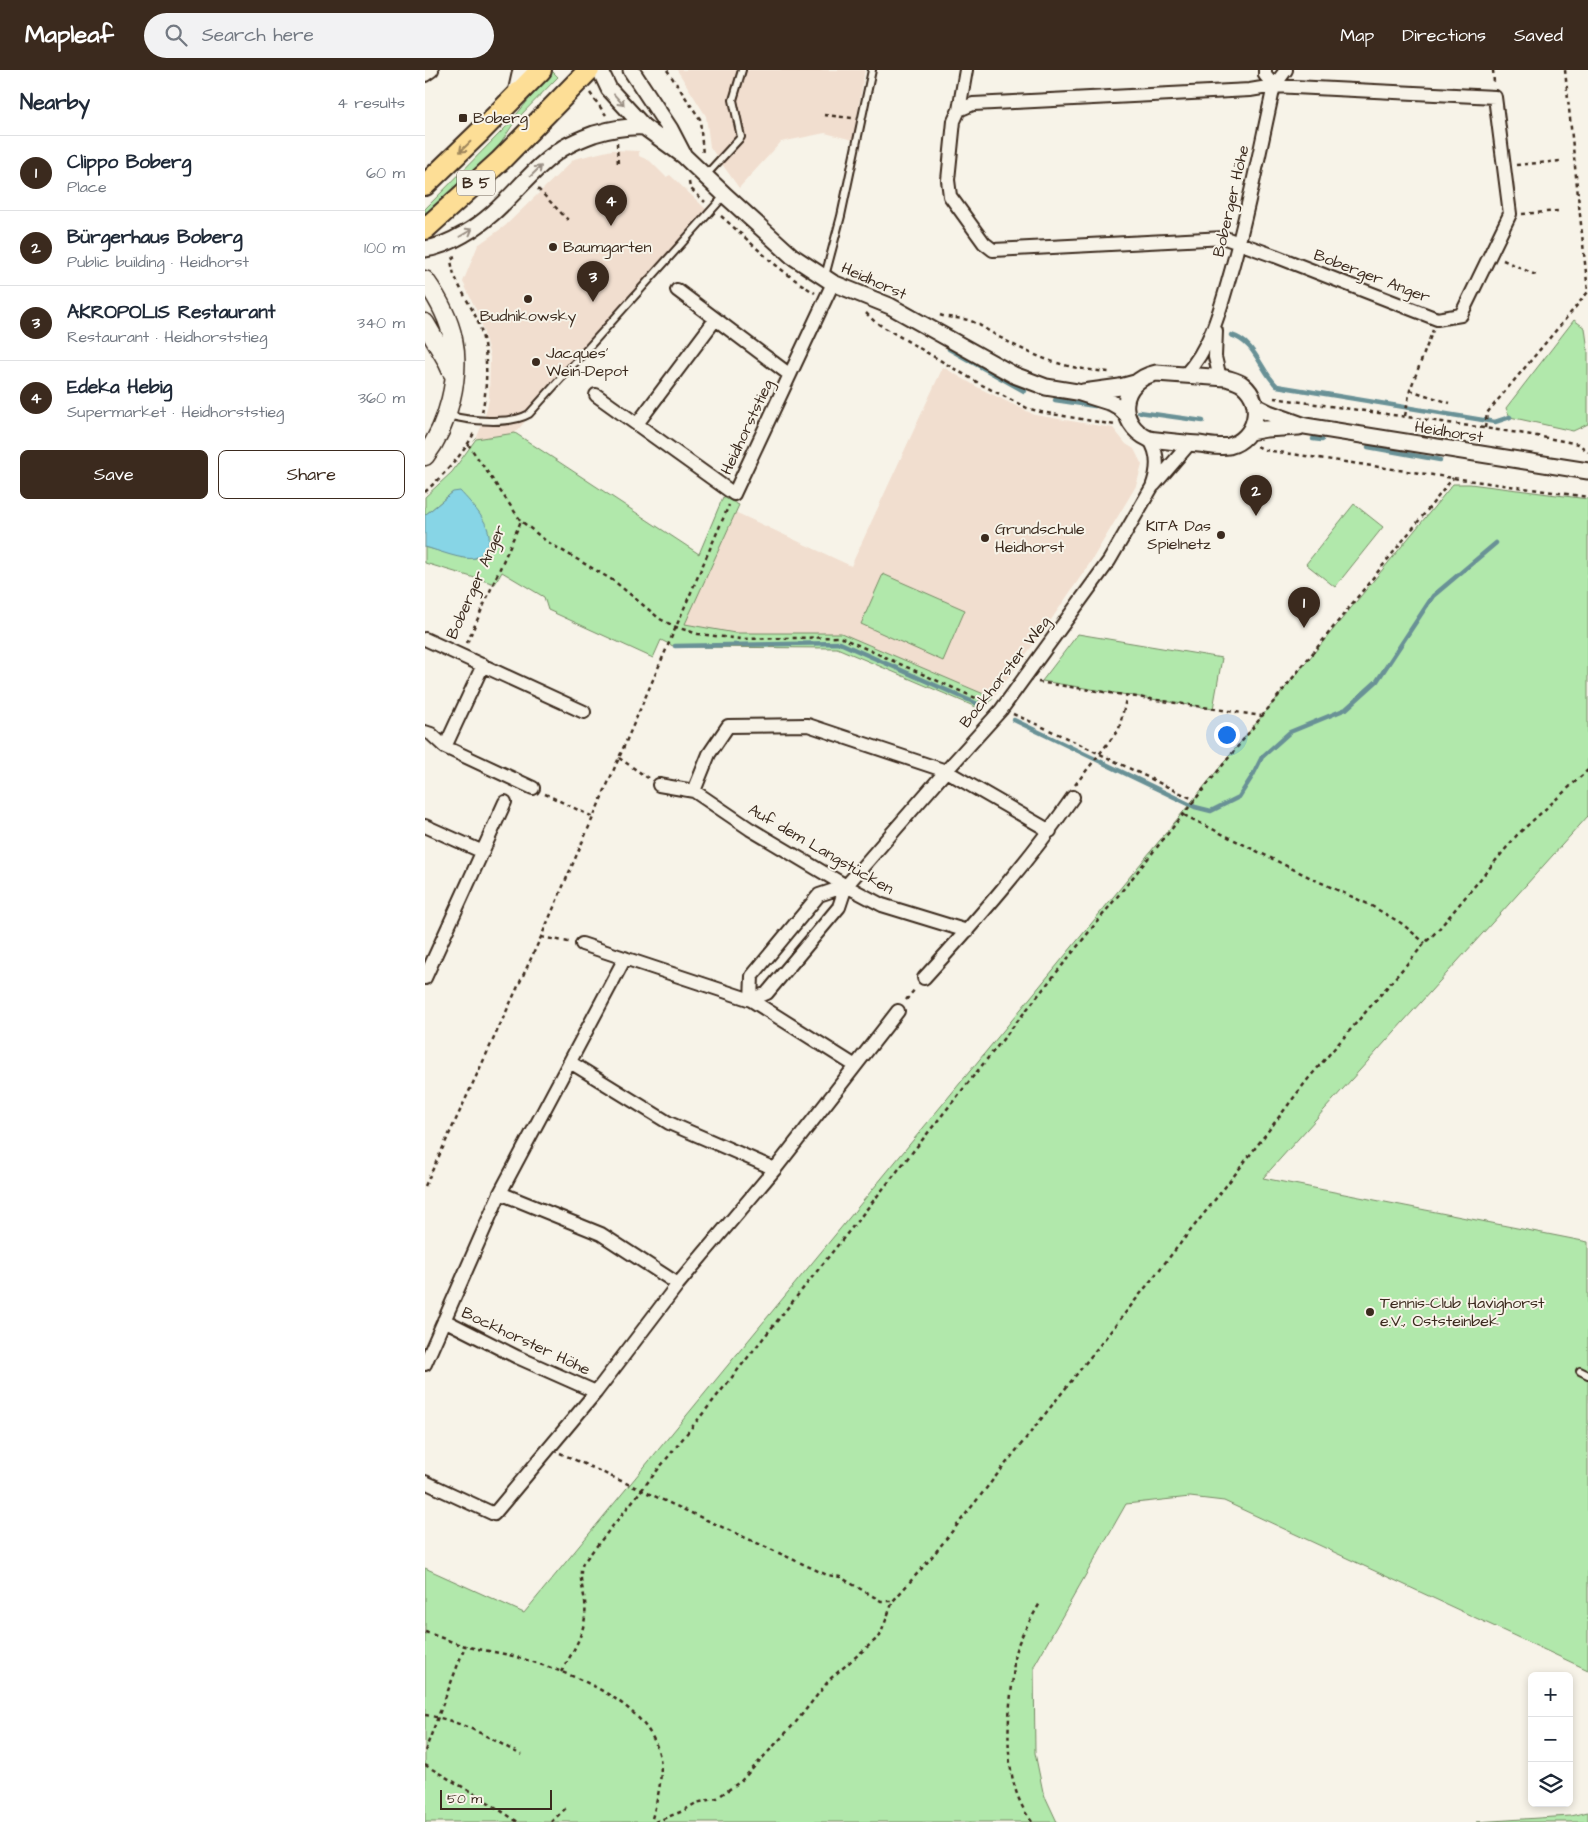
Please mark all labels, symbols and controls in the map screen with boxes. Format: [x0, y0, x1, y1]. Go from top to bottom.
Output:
search box [144, 13, 494, 58]
text: Mapleaf [25, 18, 114, 52]
icon: search [162, 21, 190, 49]
text: Search here [202, 22, 314, 49]
text: Map [1340, 23, 1374, 48]
text: Directions [1402, 23, 1486, 48]
text: Saved [1514, 23, 1563, 48]
text: Nearby [20, 88, 90, 117]
text: 4 results [337, 92, 405, 114]
one-way arrow [614, 94, 625, 107]
place label: Boberg [473, 107, 528, 130]
marker: Boberg [457, 112, 469, 124]
one-way arrow [459, 141, 471, 153]
street label: Boberger Höhe [1207, 143, 1256, 259]
text: Clippo Boberg [67, 149, 191, 176]
text: 1 [35, 162, 37, 184]
text: 60 m [366, 162, 405, 184]
one-way arrow [529, 165, 542, 177]
road number: B 5 [457, 170, 495, 196]
text: Place [67, 176, 107, 198]
pin: 4 [595, 185, 627, 226]
text: Bürgerhaus Boberg [67, 224, 243, 251]
one-way arrow [459, 228, 473, 238]
place label: Baumgarten [563, 236, 651, 259]
text: 2 [31, 237, 41, 259]
text: 100 m [364, 237, 405, 259]
marker: Baumgarten [547, 241, 559, 253]
street label: Boberger Anger [1310, 244, 1434, 309]
text: Public building · Heidhorst [67, 251, 249, 273]
street label: Heidhorst [838, 257, 911, 305]
pin: 3 [577, 261, 609, 302]
marker: Budnikowsky [522, 293, 534, 305]
text: AKROPOLIS Restaurant [67, 299, 275, 326]
place label: Budnikowsky [480, 305, 576, 328]
text: 3 [32, 312, 40, 334]
text: 340 m [357, 312, 405, 334]
text: Restaurant · Heidhorststieg [67, 326, 267, 348]
place label: Jacques’ Wein-Depot [546, 342, 629, 382]
marker: Jacques’ Wein-Depot [530, 356, 542, 368]
text: Edeka Hebig [67, 374, 172, 401]
street label: Heidhorststieg [715, 376, 780, 479]
text: 4 [31, 387, 41, 409]
text: 360 m [358, 387, 405, 409]
text: Supermarket · Heidhorststieg [67, 401, 284, 423]
street label: Heidhorst [1413, 416, 1485, 448]
button: Save [20, 450, 208, 499]
button: Share [218, 450, 405, 499]
pin: 2 [1240, 475, 1272, 516]
place label: KITA Das Spielnetz [1146, 515, 1211, 555]
place label: Grundschule Heidhorst [995, 518, 1085, 558]
street label: Boberger Anger [441, 521, 512, 643]
marker: KITA Das Spielnetz [1215, 529, 1227, 541]
marker: Grundschule Heidhorst [979, 532, 991, 544]
pin: 1 [1288, 587, 1320, 628]
street label: Bockhorster Weg [954, 611, 1056, 733]
your location [1214, 722, 1240, 748]
street label: Auf dem Langstücken [744, 798, 898, 901]
place label: Tennis-Club Havighorst e.V., Oststeinbek [1380, 1292, 1545, 1332]
street label: Bockhorster Höhe [458, 1302, 594, 1381]
marker: Tennis-Club Havighorst e.V., Oststeinbek [1364, 1306, 1376, 1318]
map controls [1528, 1672, 1573, 1807]
button: + [1528, 1672, 1573, 1717]
button: − [1528, 1717, 1573, 1762]
button: layers [1528, 1762, 1573, 1807]
scale bar [440, 1787, 553, 1810]
text: 50 m [447, 1789, 482, 1809]

